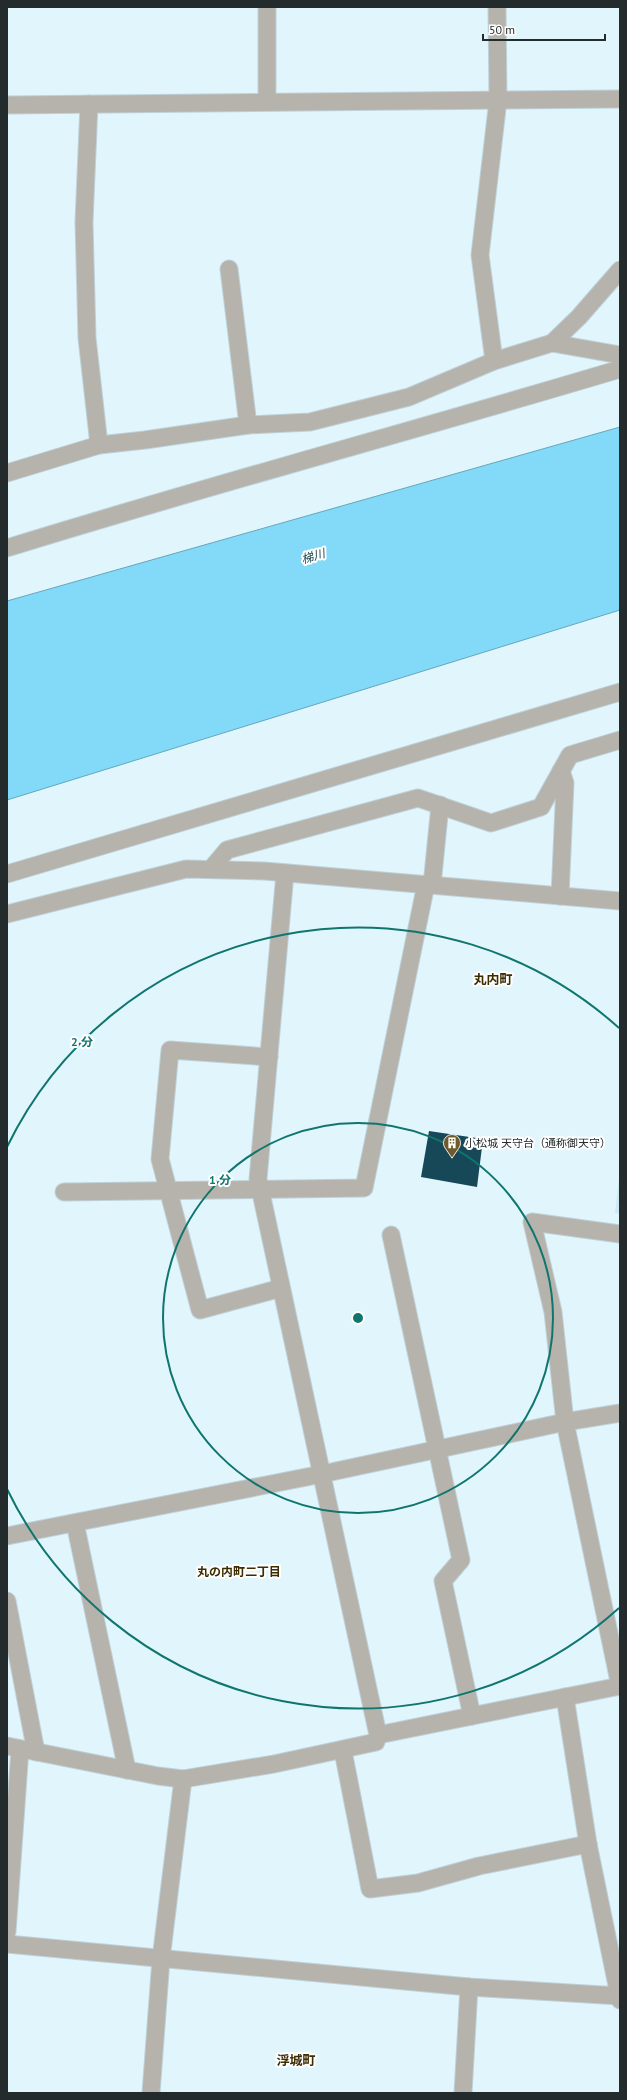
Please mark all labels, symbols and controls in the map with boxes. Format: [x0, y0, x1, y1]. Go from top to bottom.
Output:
scale bar [483, 16, 605, 42]
text: 50 m [489, 22, 515, 37]
water label: 梯川 [299, 545, 329, 567]
district label: 丸内町 [473, 971, 513, 988]
text: 2 分 [71, 1034, 93, 1049]
building icon: 小松城 天守台（通称御天守） [442, 1133, 462, 1158]
place label: 小松城 天守台（通称御天守） [465, 1136, 611, 1150]
text: 1 分 [209, 1172, 231, 1187]
centre of rings [351, 1311, 365, 1325]
district label: 丸の内町二丁目 [197, 1564, 281, 1579]
district label: 浮城町 [276, 2052, 316, 2069]

